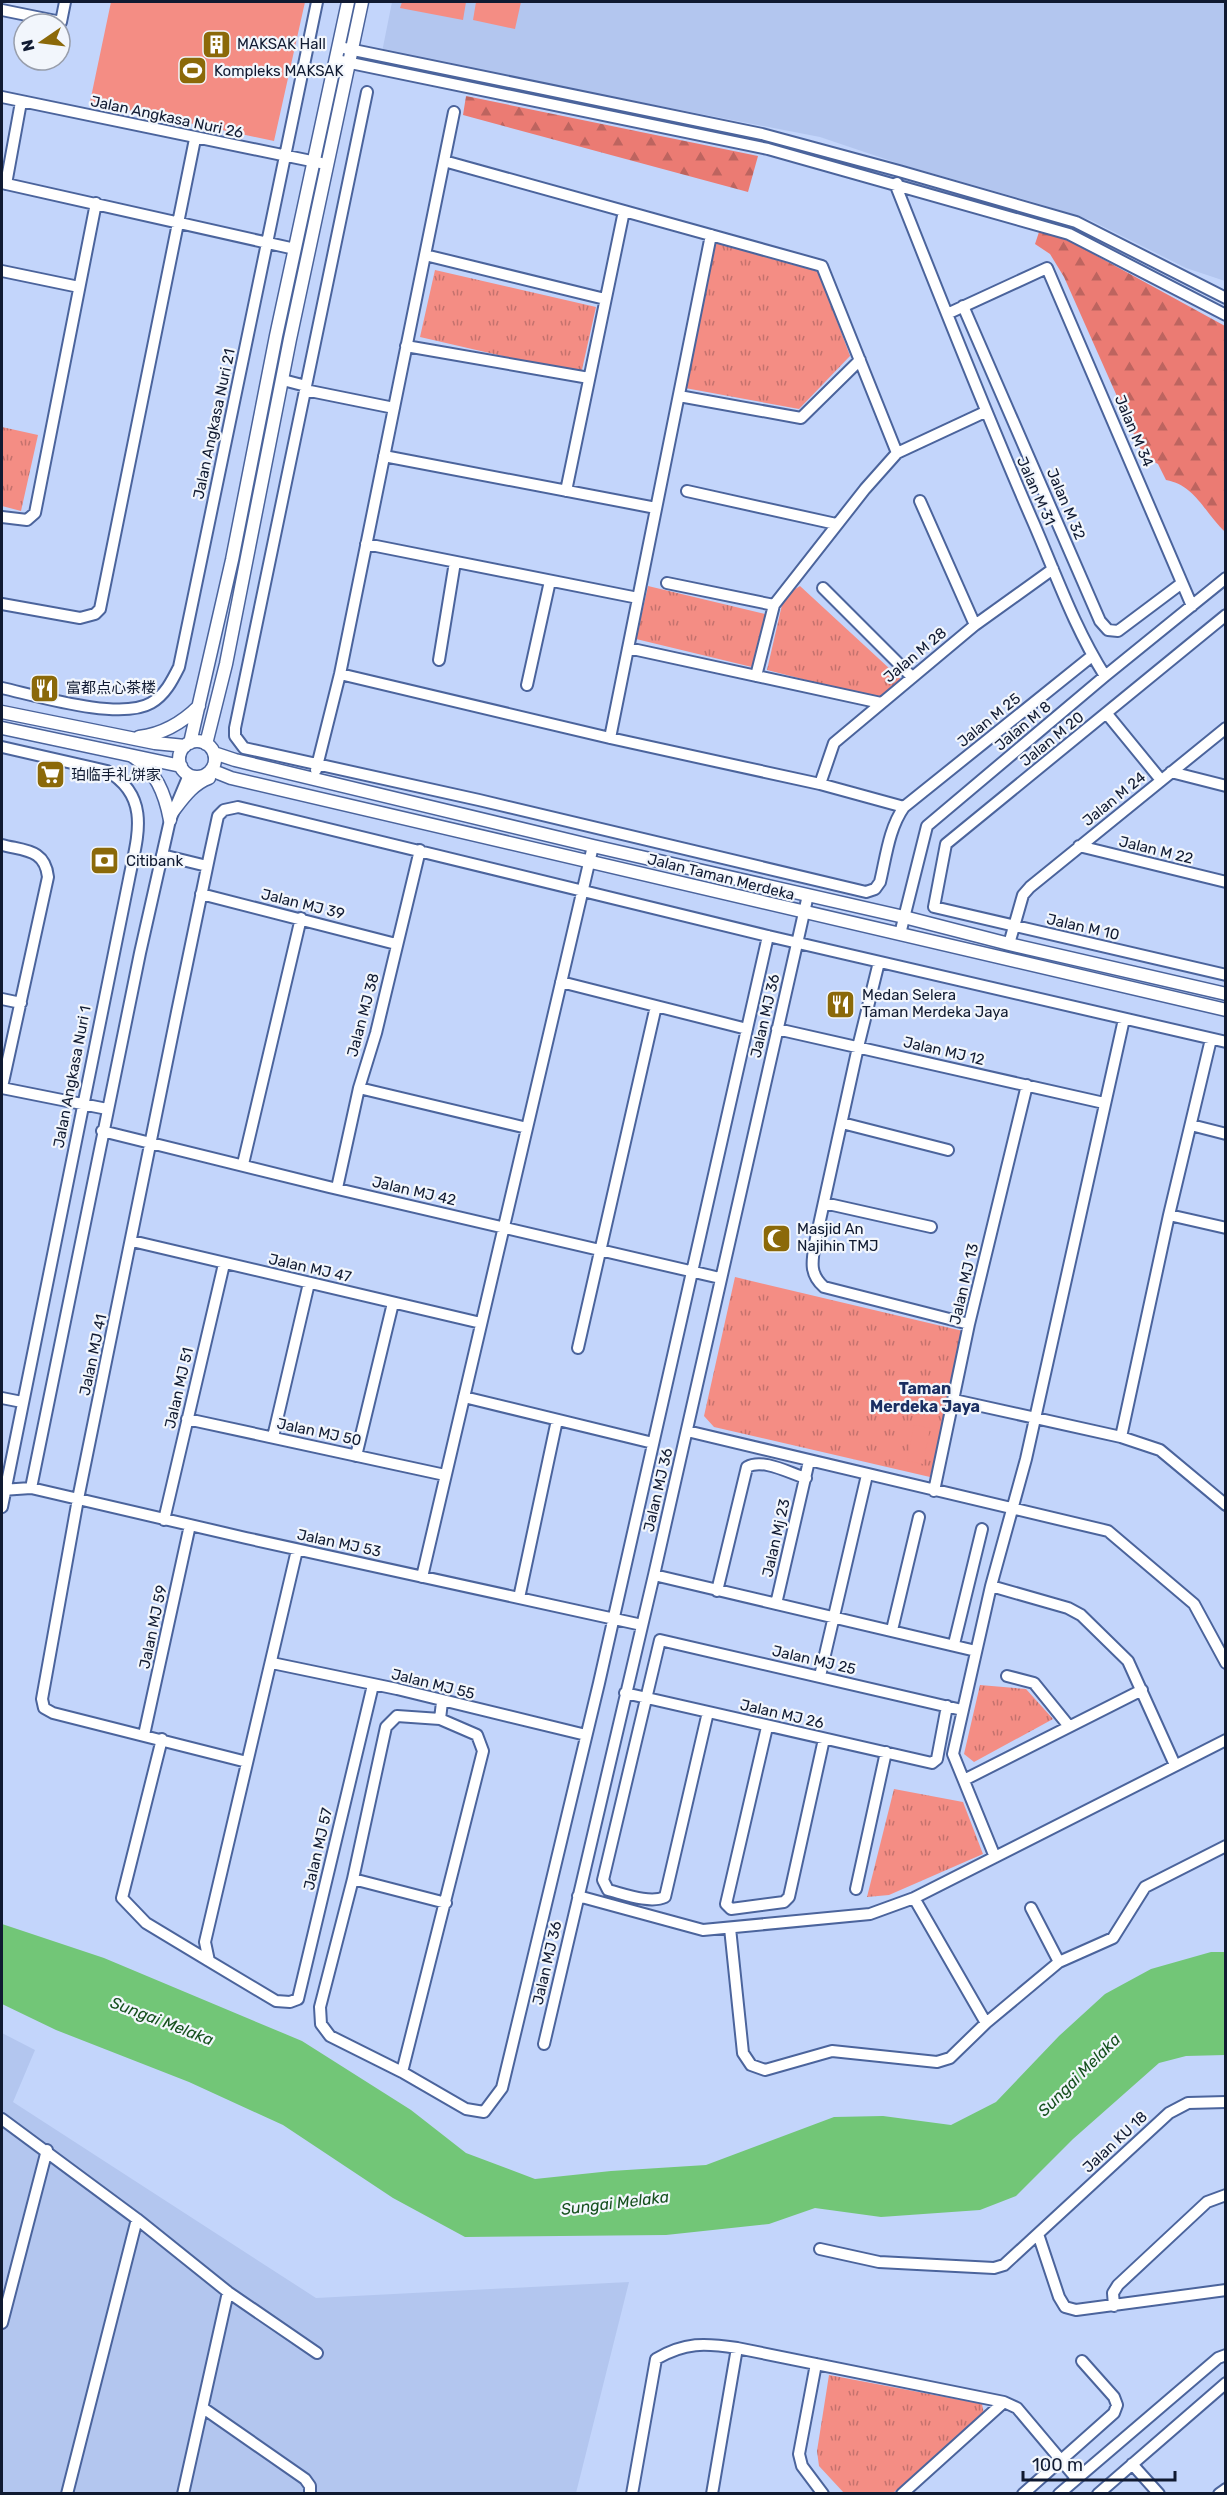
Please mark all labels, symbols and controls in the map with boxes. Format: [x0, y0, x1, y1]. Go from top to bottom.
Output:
north arrow [12, 12, 72, 72]
building icon: MAKSAK Hall [200, 28, 232, 60]
place label: MAKSAK Hall [237, 35, 326, 53]
text: N [17, 38, 39, 53]
sports icon: Kompleks MAKSAK [177, 55, 209, 87]
place label: Kompleks MAKSAK [214, 62, 343, 80]
street label: Jalan Angkasa Nuri 26 [89, 92, 245, 142]
street label: Jalan Angkasa Nuri 21 [189, 347, 239, 501]
street label: Jalan M 34 [1111, 392, 1157, 470]
street label: Jalan M 31 [1013, 454, 1059, 528]
street label: Jalan M 32 [1043, 466, 1089, 543]
street label: Jalan M 28 [880, 624, 950, 686]
restaurant icon: 富都点心茶楼 [29, 672, 61, 704]
place label: 富都点心茶楼 [66, 679, 156, 697]
street label: Jalan M 25 [954, 689, 1024, 751]
street label: Jalan M 8 [991, 697, 1055, 755]
street label: Jalan M 20 [1017, 708, 1087, 770]
supermarket icon: 珀临手礼饼家 [34, 759, 66, 791]
place label: 珀临手礼饼家 [71, 766, 161, 784]
street label: Jalan M 24 [1079, 768, 1149, 830]
street label: Jalan M 22 [1117, 832, 1195, 868]
bank icon: Citibank [89, 845, 121, 877]
street label: Jalan Taman Merdeka [646, 850, 796, 904]
place label: Citibank [126, 852, 183, 870]
street label: Jalan MJ 39 [259, 885, 347, 923]
street label: Jalan M 10 [1045, 910, 1121, 944]
street label: Jalan MJ 38 [343, 971, 383, 1059]
street label: Jalan MJ 36 [747, 972, 783, 1060]
place label: Medan Selera Taman Merdeka Jaya [862, 986, 1009, 1021]
restaurant icon: Medan Selera Taman Merdeka Jaya [825, 988, 857, 1020]
street label: Jalan Angkasa Nuri 1 [49, 1004, 95, 1150]
street label: Jalan MJ 12 [902, 1033, 987, 1069]
street label: Jalan MJ 42 [370, 1173, 458, 1209]
place label: Masjid An Najihin TMJ [797, 1220, 879, 1255]
mosque icon: Masjid An Najihin TMJ [760, 1222, 792, 1254]
street label: Jalan MJ 13 [946, 1242, 982, 1326]
street label: Jalan MJ 47 [267, 1250, 353, 1286]
street label: Jalan MJ 41 [76, 1313, 110, 1397]
street label: Jalan MJ 51 [161, 1346, 197, 1430]
district label: Taman Merdeka Jaya [870, 1379, 980, 1416]
street label: Jalan MJ 50 [275, 1414, 363, 1450]
street label: Jalan MJ 36 [640, 1446, 676, 1534]
street label: Jalan Mj 23 [758, 1497, 794, 1579]
street label: Jalan MJ 53 [295, 1525, 383, 1561]
street label: Jalan MJ 59 [135, 1583, 171, 1671]
street label: Jalan MJ 25 [770, 1642, 858, 1678]
street label: Jalan MJ 55 [389, 1665, 477, 1703]
street label: Jalan MJ 26 [738, 1696, 826, 1732]
street label: Jalan MJ 57 [300, 1806, 336, 1892]
street label: Jalan MJ 36 [529, 1919, 565, 2007]
water label: Sungai Melaka [108, 1993, 216, 2049]
water label: Sungai Melaka [1034, 2030, 1124, 2120]
street label: Jalan KU 18 [1079, 2108, 1151, 2176]
water label: Sungai Melaka [560, 2187, 670, 2219]
scale bar [1023, 2444, 1174, 2482]
text: 100 m [1032, 2454, 1083, 2476]

